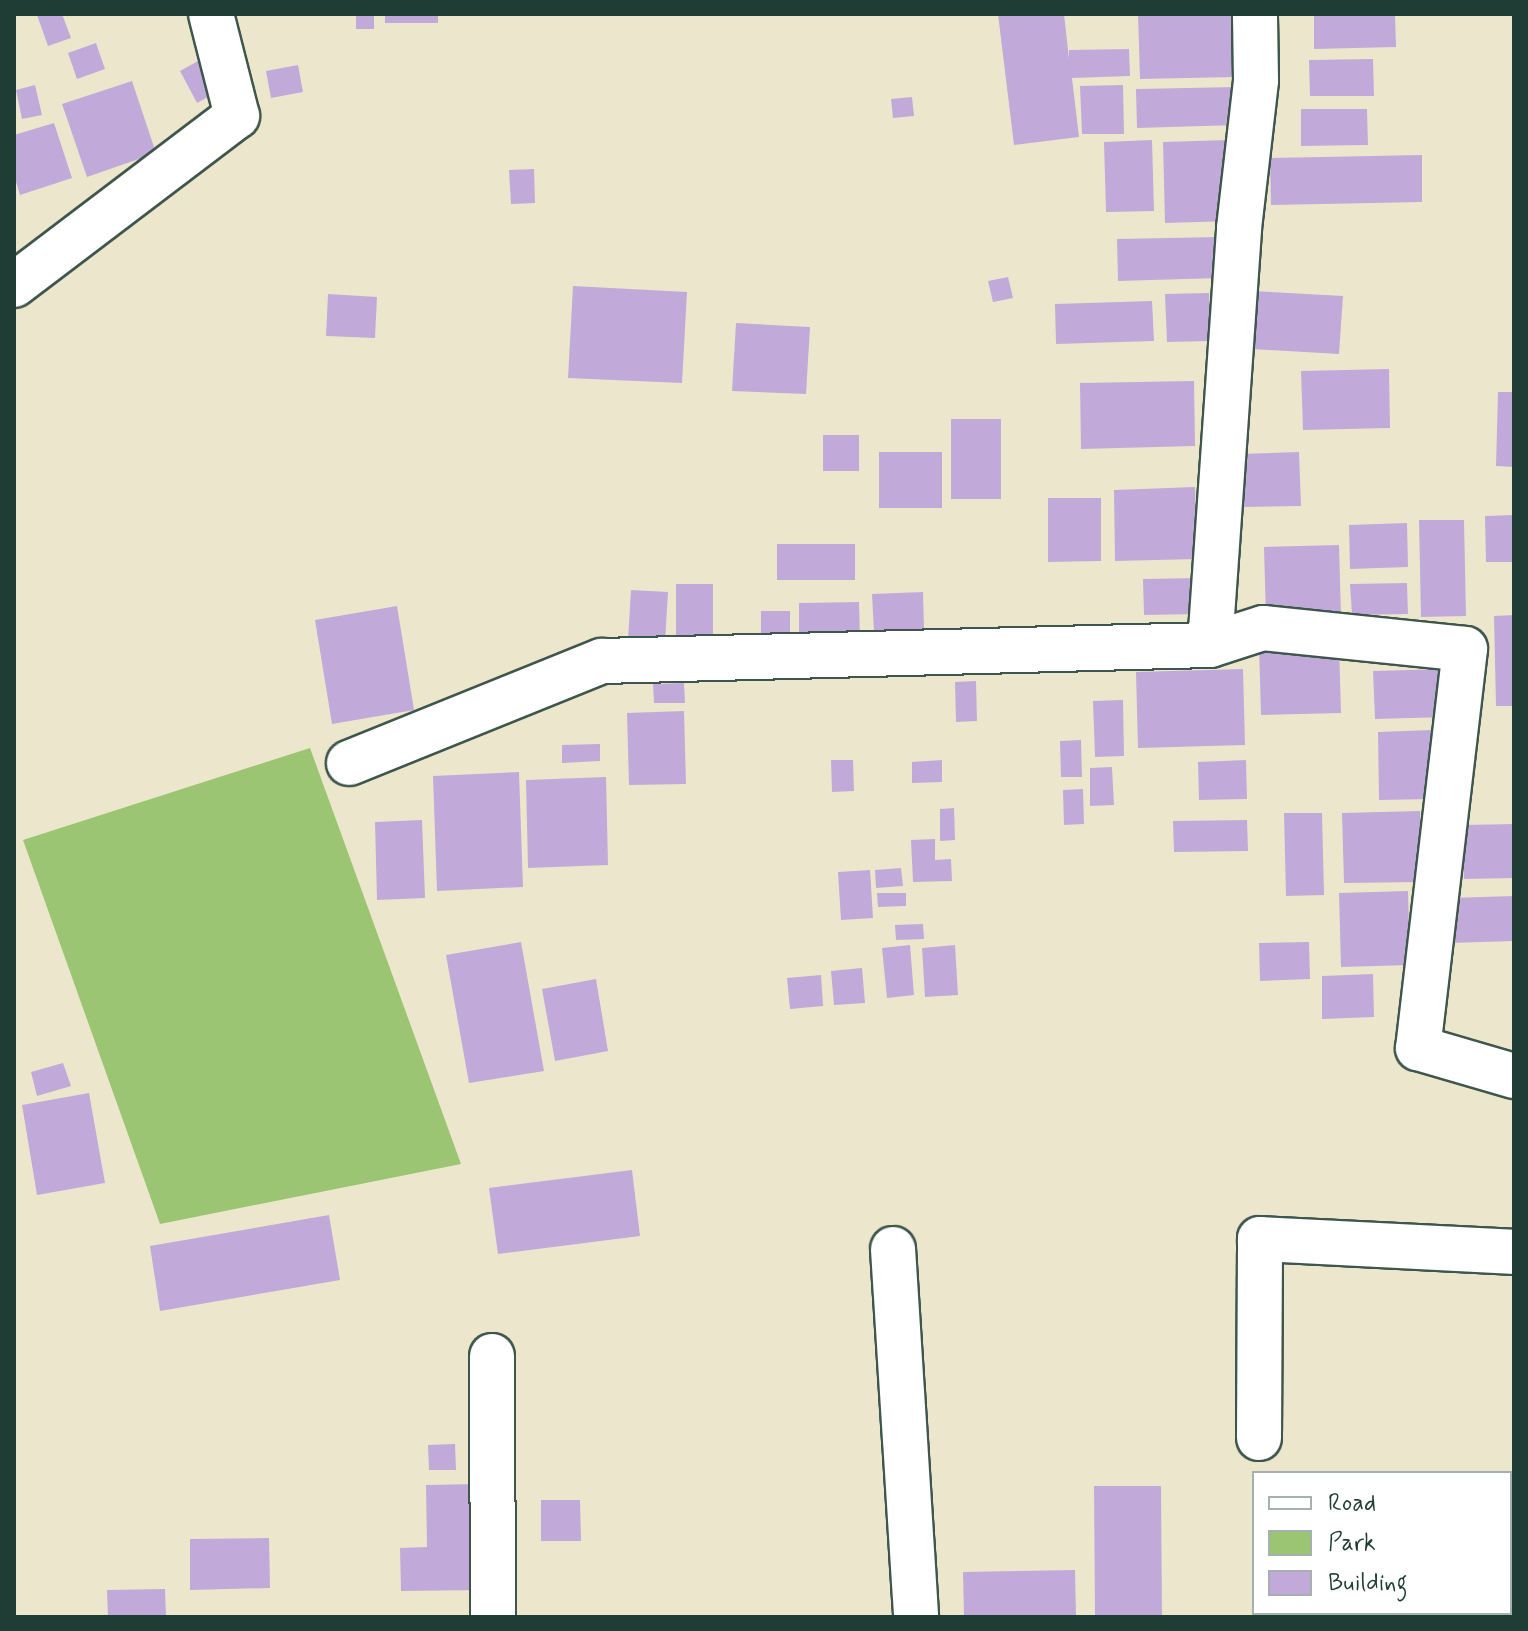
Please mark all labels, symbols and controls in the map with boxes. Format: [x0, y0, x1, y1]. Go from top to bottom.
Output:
legend [1252, 1471, 1512, 1615]
text: Road [1328, 1488, 1376, 1519]
text: Park [1328, 1528, 1376, 1559]
text: Building [1328, 1568, 1408, 1599]

